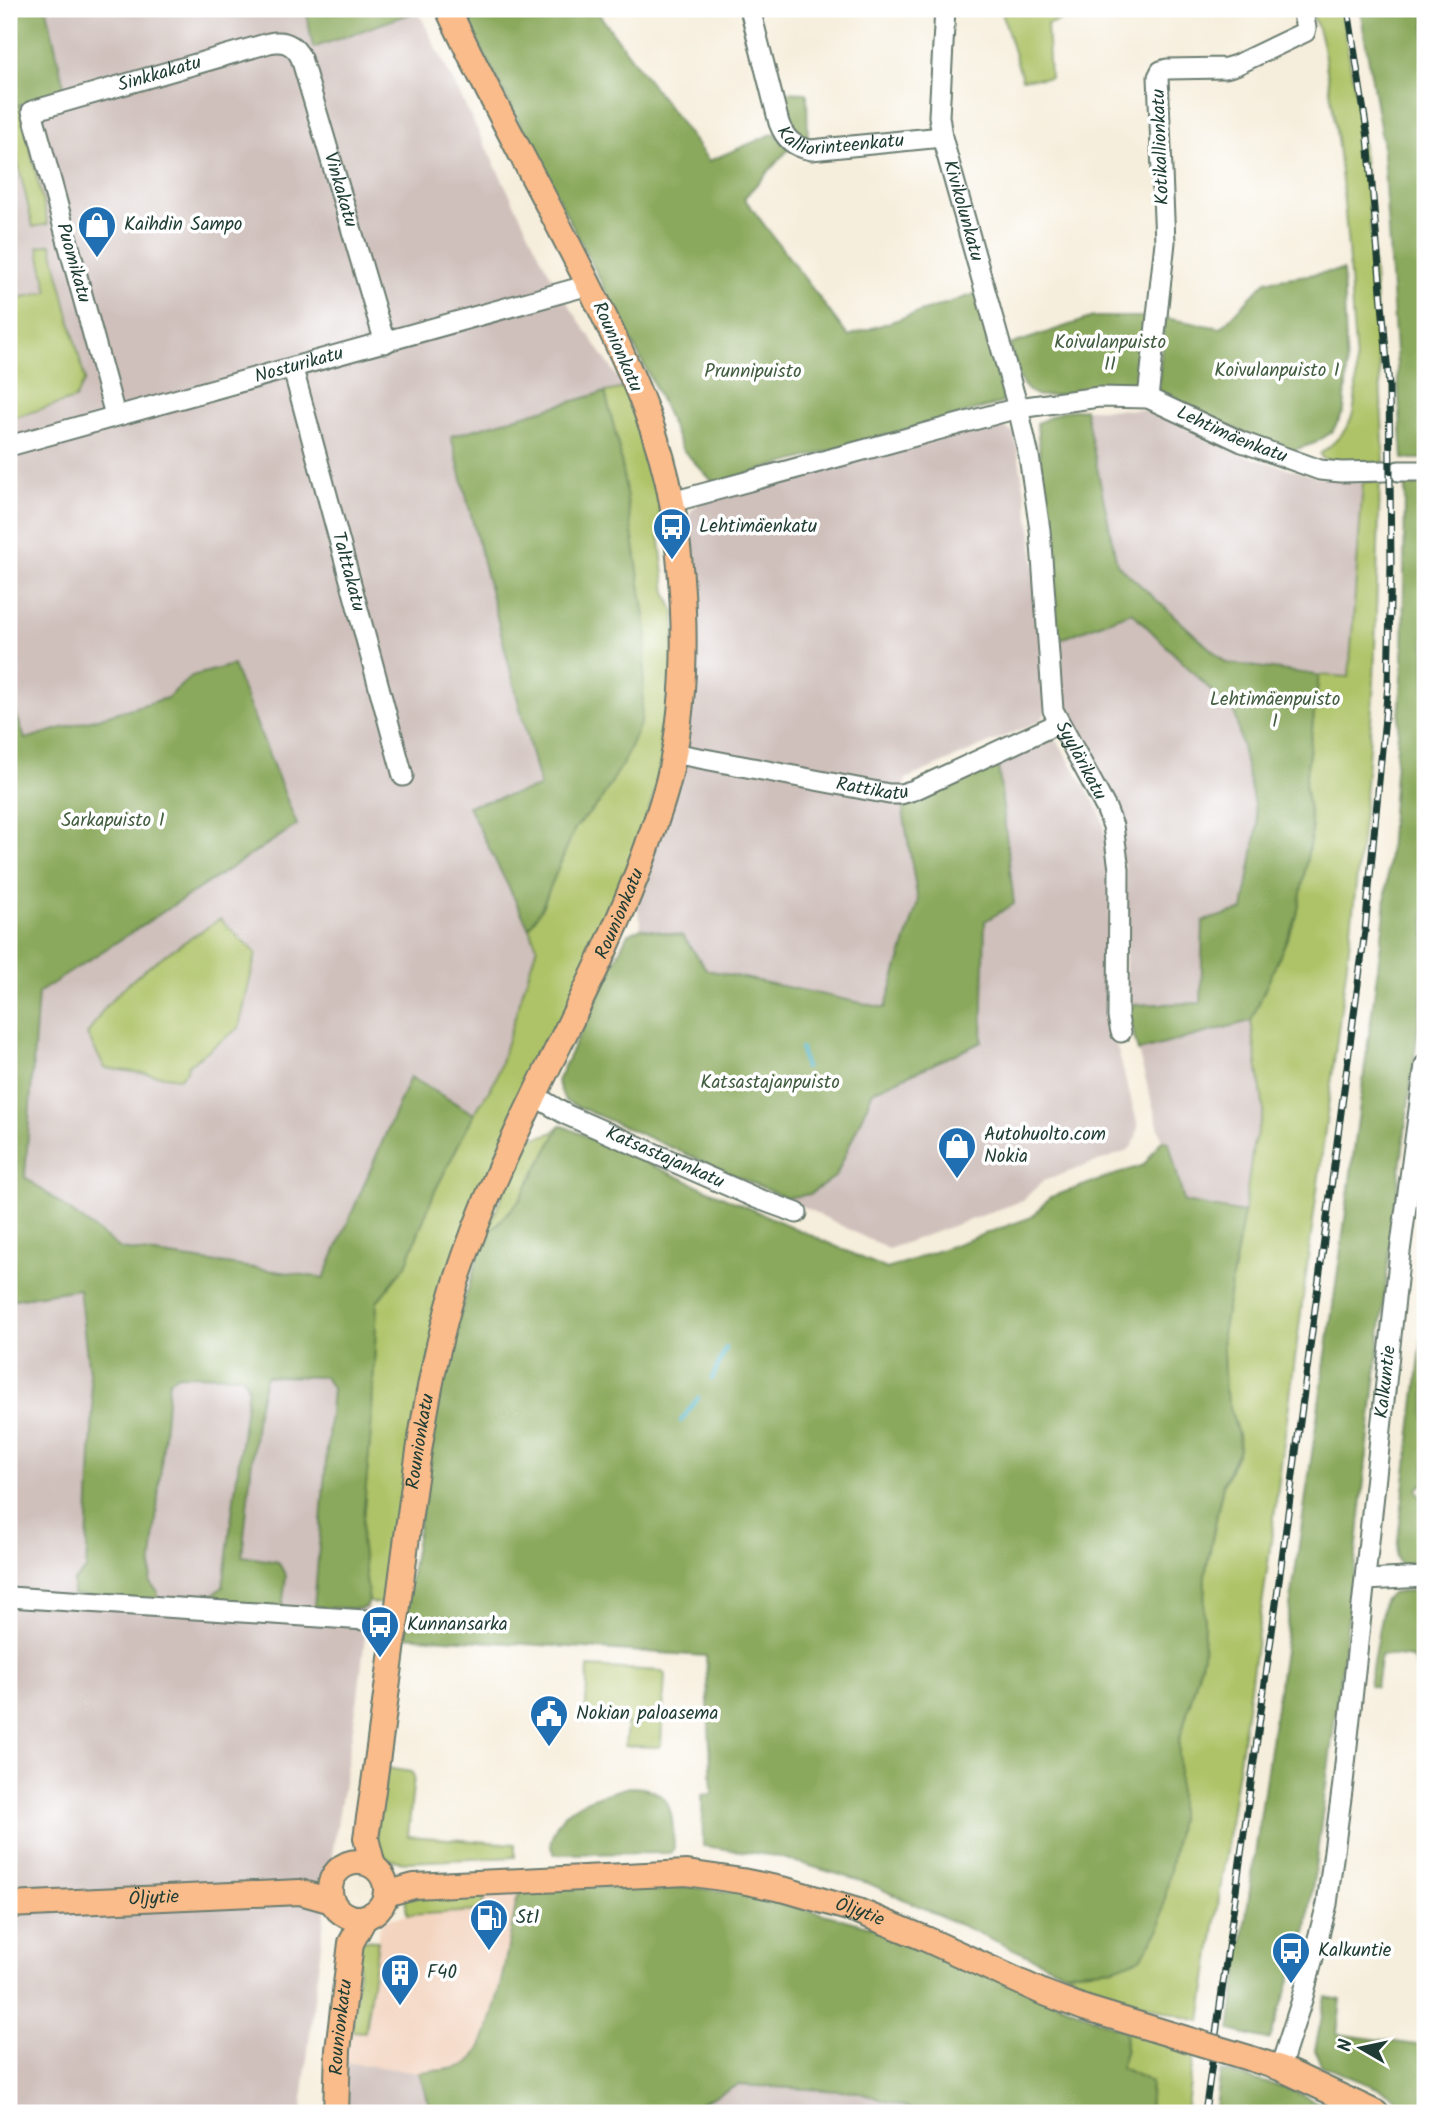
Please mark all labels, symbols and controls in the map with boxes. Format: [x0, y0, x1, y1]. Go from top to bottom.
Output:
street label: Sinkkakatu [114, 48, 205, 101]
street label: Kotikallionkatu [1144, 88, 1178, 206]
street label: Kalliorinteenkatu [768, 120, 906, 165]
street label: Vinkakatu [315, 149, 365, 231]
street label: Kivikolunkatu [934, 157, 991, 265]
shop icon: Kaihdin Sampo [76, 204, 118, 259]
place label: Kaihdin Sampo [124, 210, 242, 240]
street label: Puomikatu [47, 219, 99, 307]
street label: Rounionkatu [584, 297, 650, 397]
park label: Koivulanpuisto II [1054, 328, 1166, 380]
street label: Nosturikatu [251, 339, 347, 392]
park label: Koivulanpuisto I [1214, 356, 1340, 386]
park label: Prunnipuisto [704, 357, 802, 387]
street label: Lehtimäenkatu [1171, 398, 1291, 472]
bus stop icon: Lehtimäenkatu [651, 506, 693, 561]
place label: Lehtimäenkatu [699, 512, 817, 542]
street label: Talttakatu [323, 528, 373, 615]
park label: Lehtimäenpuisto I [1210, 685, 1340, 737]
street label: Syylärikatu [1047, 715, 1114, 806]
street label: Rattikatu [833, 769, 913, 809]
park label: Sarkapuisto I [61, 806, 165, 836]
street label: Rounionkatu [587, 864, 653, 965]
park label: Katsastajanpuisto [700, 1068, 840, 1098]
street label: Katsastajankatu [601, 1119, 729, 1197]
place label: Autohuolto.com Nokia [984, 1120, 1106, 1172]
shop icon: Autohuolto.com Nokia [936, 1125, 978, 1180]
street label: Kalkuntie [1367, 1343, 1405, 1420]
street label: Rounionkatu [399, 1391, 443, 1491]
bus stop icon: Kunnansarka [359, 1604, 401, 1659]
place label: Kunnansarka [407, 1610, 508, 1640]
public building icon: Nokian paloasema [528, 1693, 570, 1748]
place label: Nokian paloasema [576, 1699, 718, 1729]
street label: Öljytie [128, 1882, 180, 1915]
street label: Öljytie [832, 1890, 889, 1935]
fuel station icon: St1 [468, 1897, 510, 1952]
place label: St1 [516, 1903, 539, 1933]
bus stop icon: Kalkuntie [1270, 1930, 1312, 1985]
place label: Kalkuntie [1318, 1936, 1392, 1966]
building icon: F40 [379, 1952, 421, 2007]
place label: F40 [427, 1958, 457, 1988]
street label: Rounionkatu [322, 1977, 361, 2076]
north arrow [1326, 2014, 1396, 2084]
text: N [1330, 2037, 1362, 2054]

